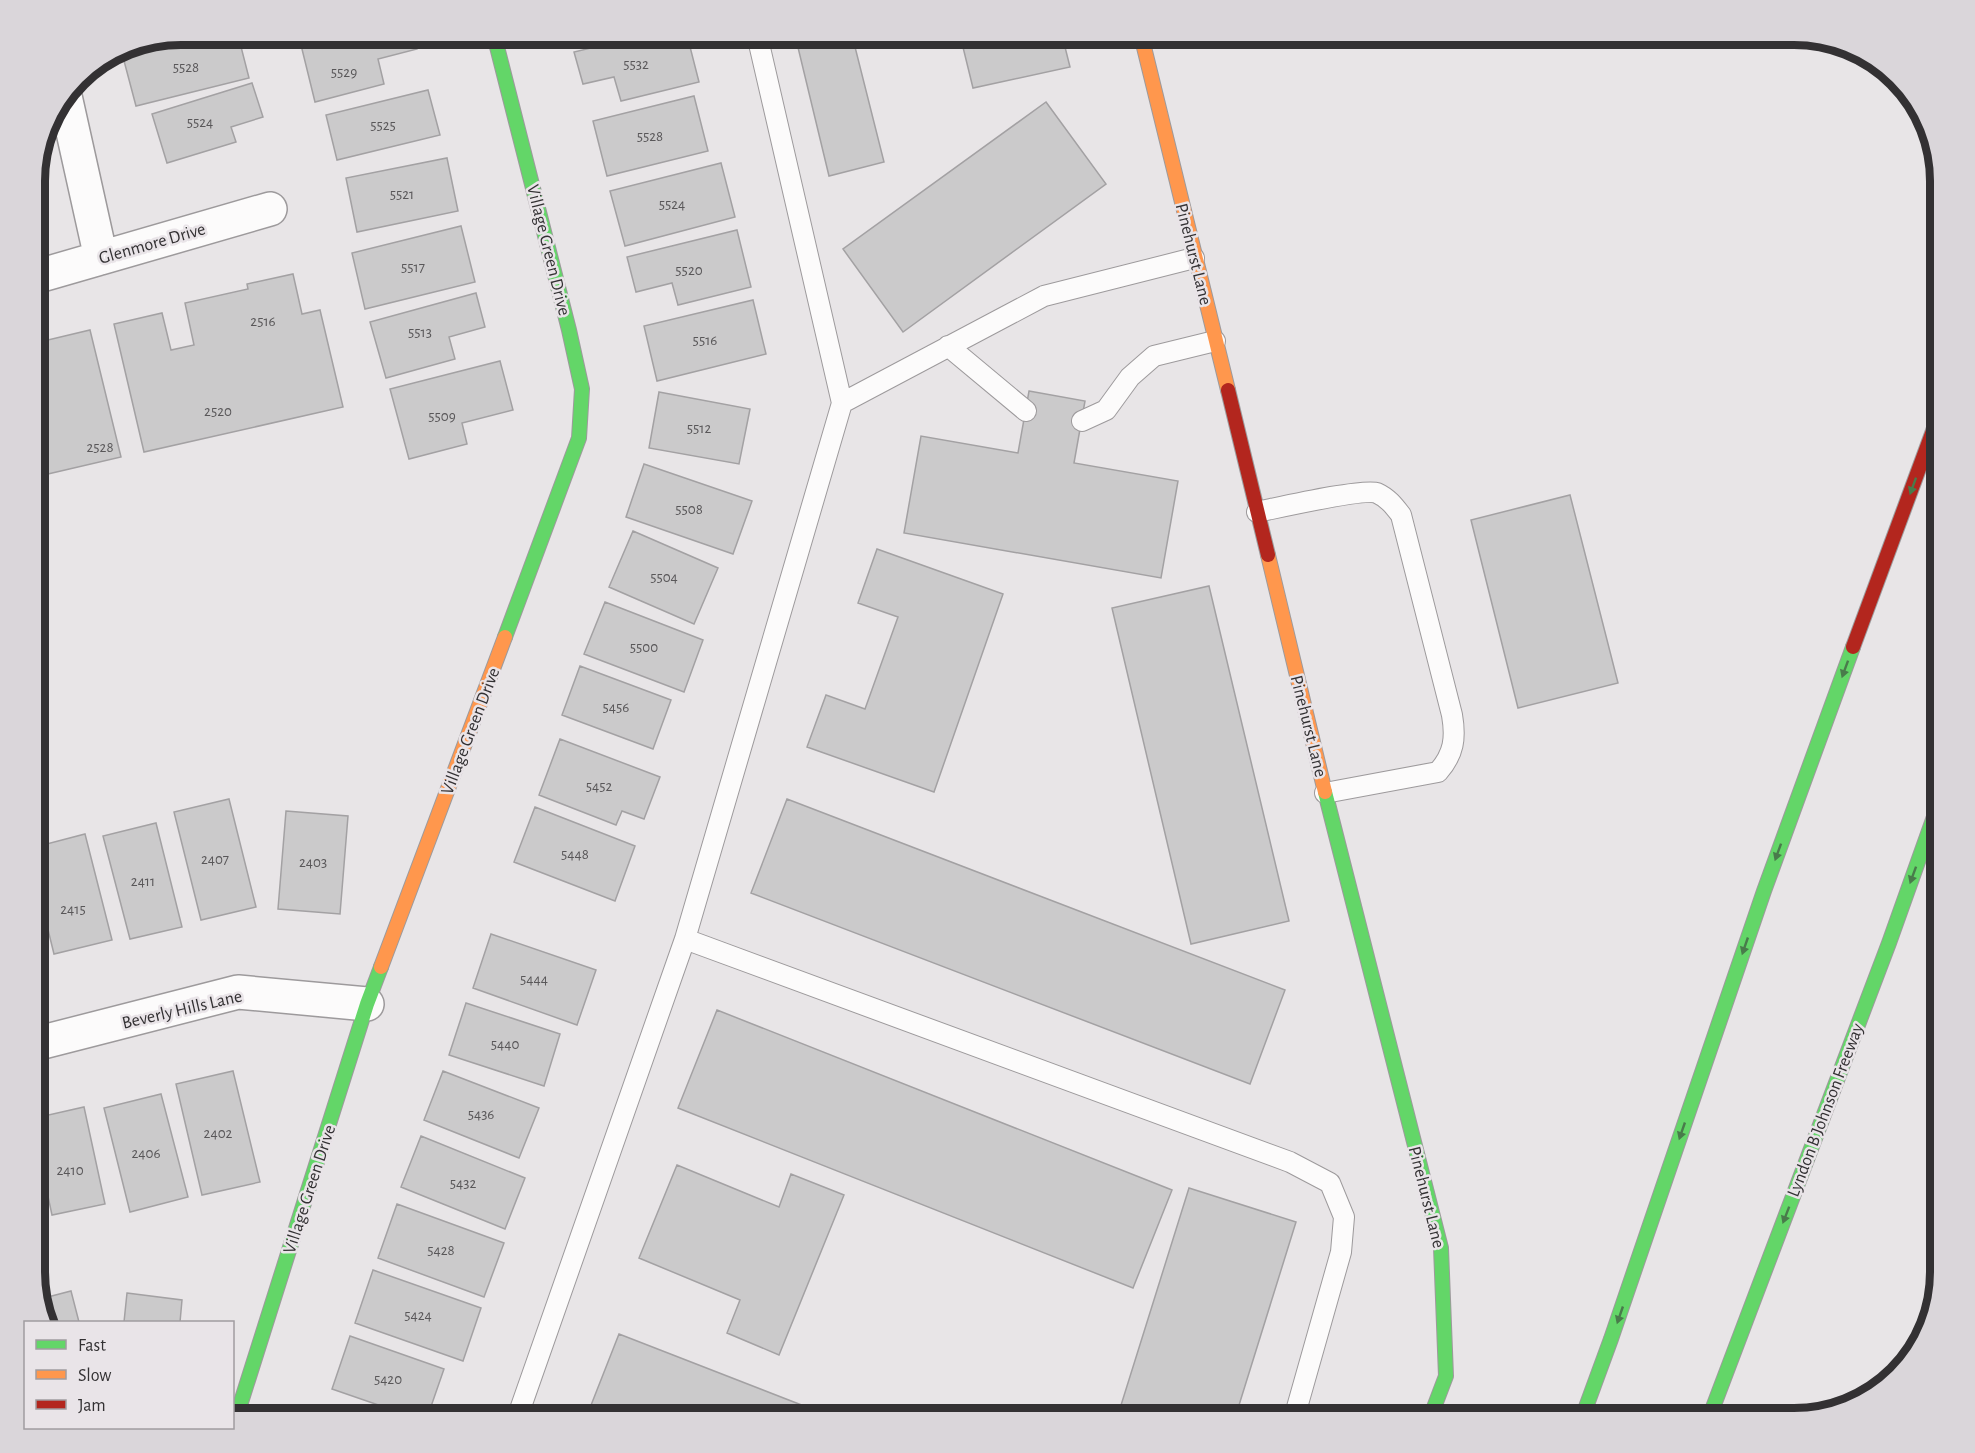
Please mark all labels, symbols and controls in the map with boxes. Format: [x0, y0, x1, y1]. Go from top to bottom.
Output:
house number: 5532 [623, 57, 649, 72]
house number: 5528 [173, 60, 199, 75]
house number: 5529 [331, 65, 357, 80]
house number: 5524 [187, 115, 213, 130]
house number: 5525 [370, 118, 396, 133]
house number: 5528 [637, 129, 663, 144]
street label: Village Green Drive [523, 183, 573, 318]
house number: 5521 [390, 187, 414, 202]
house number: 5524 [659, 197, 685, 212]
street label: Pinehurst Lane [1172, 202, 1214, 307]
street label: Glenmore Drive [97, 220, 208, 268]
house number: 5517 [401, 260, 425, 275]
house number: 5520 [675, 263, 703, 278]
house number: 2516 [250, 314, 276, 329]
house number: 5513 [408, 325, 432, 340]
house number: 5516 [693, 333, 717, 348]
house number: 2520 [204, 404, 232, 419]
house number: 5509 [428, 409, 456, 424]
house number: 5512 [687, 421, 711, 436]
house number: 2528 [86, 440, 114, 455]
one-way arrow [1908, 478, 1918, 496]
house number: 5508 [675, 502, 703, 517]
house number: 5504 [650, 570, 678, 585]
house number: 5500 [630, 640, 658, 655]
one-way arrow [1840, 661, 1850, 679]
street label: Village Green Drive [438, 665, 503, 797]
street label: Pinehurst Lane [1287, 674, 1329, 779]
house number: 5456 [603, 700, 629, 715]
house number: 5452 [586, 779, 612, 794]
one-way arrow [1772, 843, 1782, 861]
house number: 5448 [561, 847, 589, 862]
house number: 2407 [201, 852, 229, 867]
house number: 2403 [299, 855, 327, 870]
one-way arrow [1908, 866, 1918, 884]
house number: 2411 [131, 874, 155, 889]
house number: 2415 [60, 902, 86, 917]
one-way arrow [1740, 937, 1749, 955]
house number: 5444 [520, 972, 548, 987]
street label: Beverly Hills Lane [120, 987, 244, 1033]
street label: Lyndon B Johnson Freeway [1785, 1021, 1867, 1200]
house number: 5440 [491, 1037, 519, 1052]
house number: 5436 [468, 1107, 494, 1122]
one-way arrow [1677, 1122, 1687, 1140]
street label: Village Green Drive [281, 1123, 339, 1256]
house number: 2402 [204, 1126, 233, 1141]
street label: Pinehurst Lane [1405, 1145, 1447, 1250]
house number: 2406 [131, 1146, 161, 1161]
house number: 2410 [56, 1163, 84, 1178]
house number: 5432 [450, 1176, 476, 1191]
one-way arrow [1780, 1206, 1790, 1224]
house number: 5428 [427, 1243, 455, 1258]
one-way arrow [1614, 1306, 1624, 1324]
house number: 5424 [404, 1308, 432, 1323]
legend [24, 1321, 234, 1429]
text: Fast [78, 1337, 106, 1355]
text: Slow [78, 1367, 111, 1385]
house number: 5420 [374, 1372, 402, 1387]
text: Jam [78, 1397, 106, 1415]

